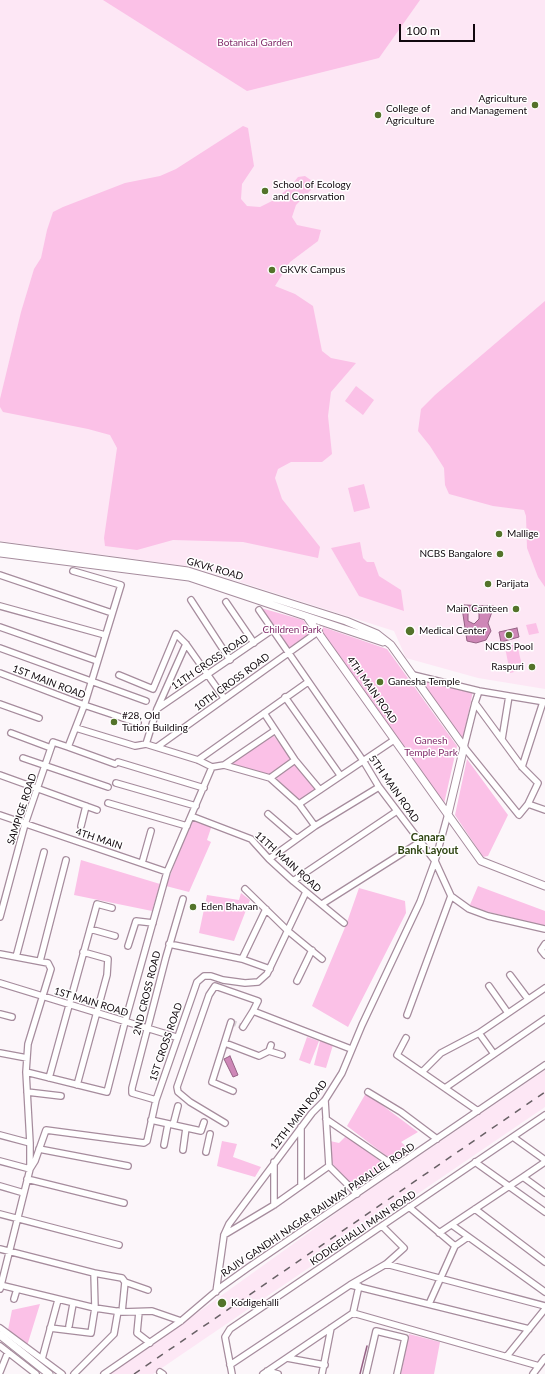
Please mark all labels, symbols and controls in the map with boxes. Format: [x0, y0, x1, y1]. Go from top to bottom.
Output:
scale bar [401, 16, 477, 42]
text: 100 m [406, 23, 440, 38]
park label: Botanical Garden [217, 37, 293, 49]
place label: Agriculture and Management [451, 93, 527, 116]
marker: Agriculture and Management [530, 100, 540, 110]
place label: College of Agriculture [386, 103, 435, 126]
marker: College of Agriculture [373, 110, 383, 120]
place label: School of Ecology and Consrvation [273, 179, 351, 202]
marker: School of Ecology and Consrvation [260, 186, 270, 196]
place label: GKVK Campus [280, 264, 345, 276]
marker: GKVK Campus [267, 265, 277, 275]
place label: Mallige [507, 528, 539, 540]
marker: Mallige [494, 529, 504, 539]
place label: NCBS Bangalore [419, 548, 492, 560]
marker: NCBS Bangalore [495, 549, 505, 559]
street label: GKVK ROAD [185, 555, 245, 583]
place label: Parijata [496, 578, 529, 590]
marker: Parijata [483, 579, 493, 589]
place label: Main Canteen [446, 603, 508, 615]
marker: Main Canteen [511, 604, 521, 614]
park label: Children Park [262, 624, 322, 636]
marker: Medical Center [404, 625, 416, 637]
place label: Medical Center [419, 625, 486, 637]
marker: NCBS Pool [504, 630, 514, 640]
street label: 11TH CROSS ROAD [169, 632, 251, 692]
place label: NCBS Pool [485, 641, 533, 653]
street label: 10TH CROSS ROAD [192, 651, 272, 713]
street label: 4TH MAIN ROAD [344, 654, 400, 726]
place label: Raspuri [491, 661, 524, 673]
marker: Raspuri [527, 662, 537, 672]
street label: 1ST MAIN ROAD [11, 663, 87, 701]
place label: Ganesha Temple [388, 676, 460, 688]
marker: Ganesha Temple [375, 677, 385, 687]
place label: #28, Old Tution Building [122, 710, 188, 734]
marker: #28, Old Tution Building [109, 717, 119, 727]
park label: Ganesh Temple Park [404, 735, 458, 758]
street label: 5TH MAIN ROAD [366, 753, 422, 825]
street label: SAMPIGE ROAD [5, 772, 39, 846]
street label: 4TH MAIN [74, 826, 124, 852]
street label: 11TH MAIN ROAD [252, 829, 324, 895]
district label: Canara Bank Layout [398, 830, 458, 856]
place label: Eden Bhavan [201, 901, 258, 913]
marker: Eden Bhavan [188, 902, 198, 912]
street label: 2ND CROSS ROAD [131, 950, 163, 1036]
street label: 1ST MAIN ROAD [52, 985, 130, 1019]
street label: 1ST CROSS ROAD [147, 1001, 185, 1083]
street label: 12TH MAIN ROAD [268, 1078, 330, 1152]
street label: RAJIV GANDHI NAGAR RAILWAY PARALLEL ROAD [219, 1140, 417, 1280]
street label: KODIGEHALLI MAIN ROAD [308, 1188, 418, 1268]
marker: Kodigehalli [216, 1297, 228, 1309]
place label: Kodigehalli [231, 1297, 279, 1309]

